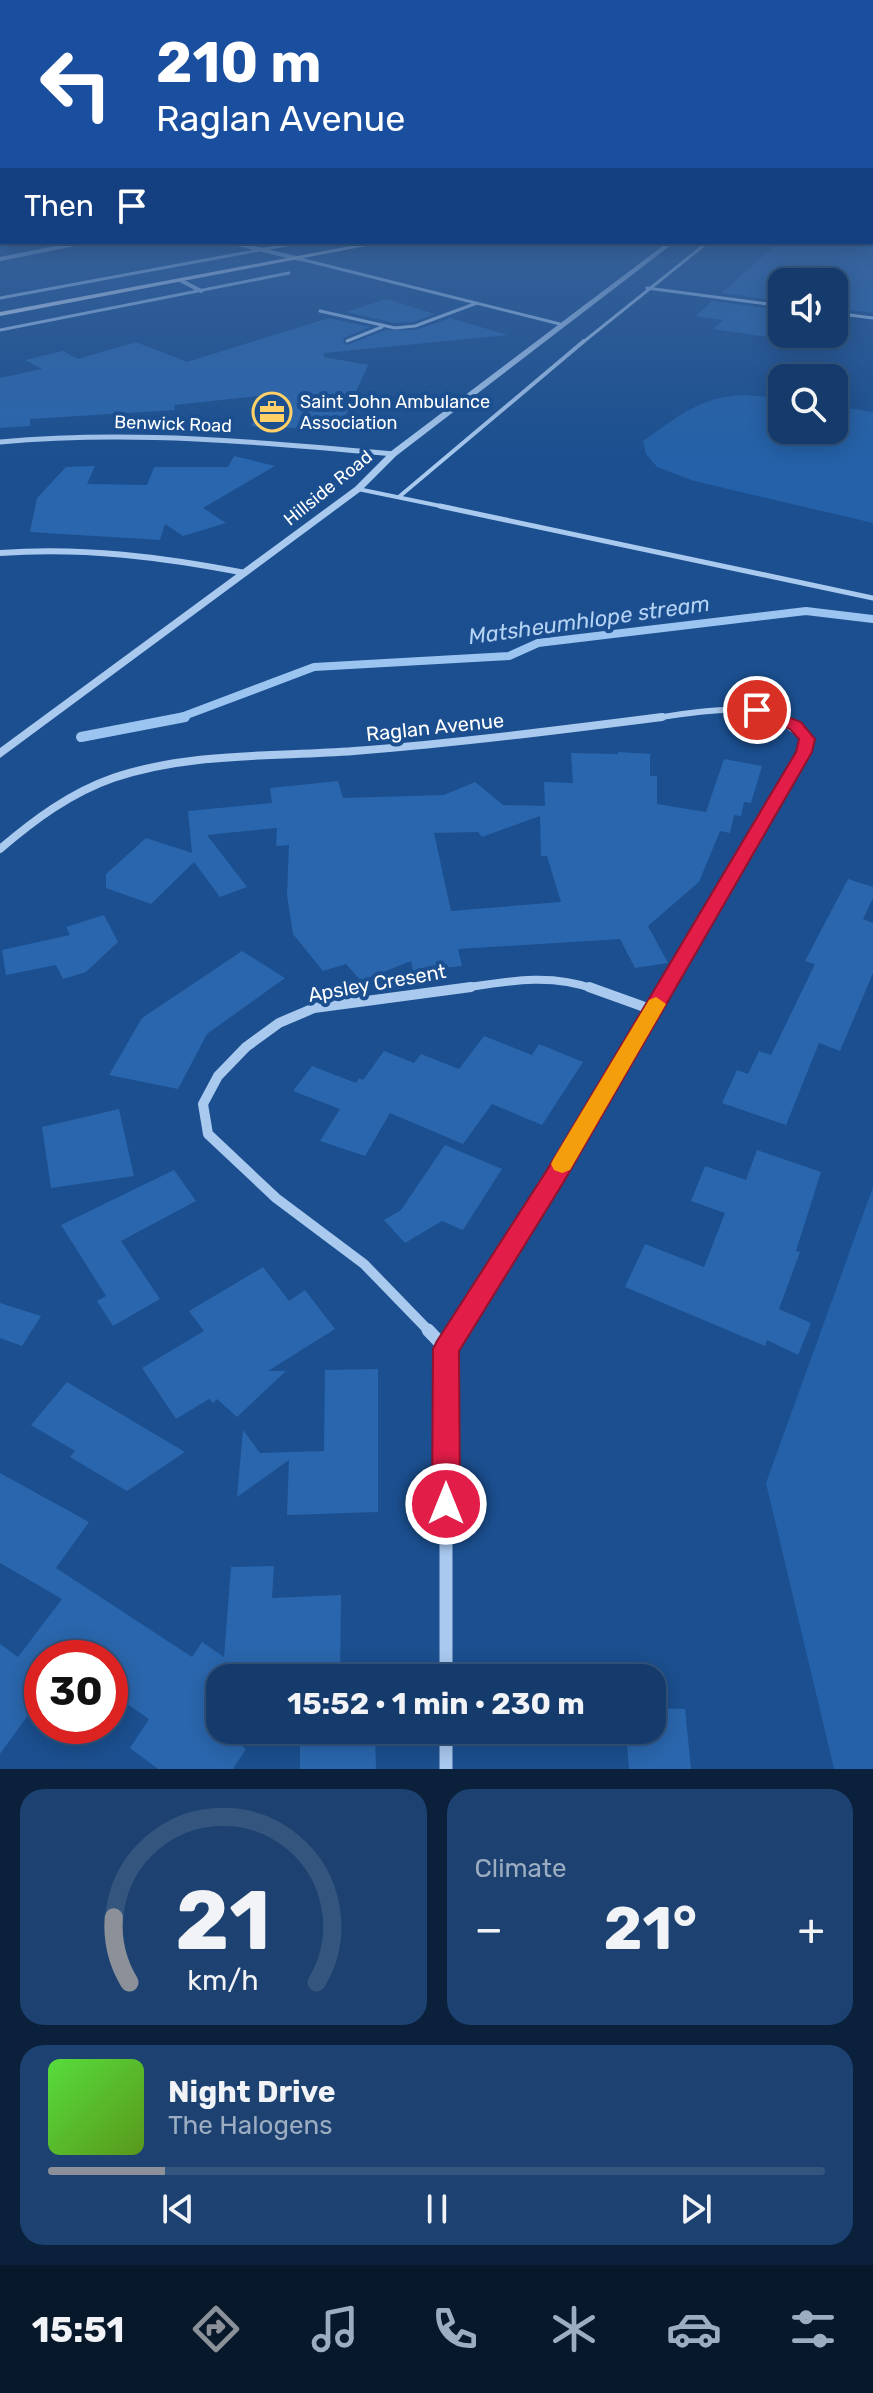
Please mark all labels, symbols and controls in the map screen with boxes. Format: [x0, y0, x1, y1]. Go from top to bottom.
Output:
text: 210 m [156, 30, 322, 96]
icon: left [24, 32, 128, 136]
text: Raglan Avenue [156, 97, 405, 140]
icon: arrive [110, 184, 154, 228]
text: Then [24, 188, 94, 224]
map controls [768, 268, 848, 444]
button: sound [768, 268, 848, 348]
button: search [768, 364, 848, 444]
office icon: Saint John Ambulance Association [251, 391, 293, 433]
place label: Saint John Ambulance Association [300, 391, 490, 434]
street label: Benwick Road [114, 411, 232, 437]
street label: Hillside Road [279, 446, 377, 530]
water label: Matsheumhlope stream [467, 590, 711, 650]
pin [723, 676, 791, 744]
icon: arrive [735, 688, 779, 732]
street label: Raglan Avenue [365, 708, 505, 746]
street label: Apsley Cresent [306, 959, 448, 1007]
position arrow [404, 1462, 488, 1546]
speed limit sign: 30 [24, 1640, 128, 1744]
text: 15:52 · 1 min · 230 m [287, 1686, 585, 1722]
text: Climate [475, 1853, 567, 1884]
text: 21 [176, 1871, 271, 1970]
text: 21° [604, 1893, 697, 1964]
text: − [475, 1903, 503, 1955]
text: + [798, 1903, 825, 1955]
text: km/h [188, 1963, 259, 1997]
text: Night Drive [168, 2074, 336, 2110]
text: The Halogens [168, 2110, 333, 2141]
icon: previous [156, 2187, 200, 2231]
icon: pause [415, 2187, 459, 2231]
icon: next [674, 2187, 718, 2231]
icon: directions [188, 2301, 244, 2357]
icon: music [307, 2301, 363, 2357]
icon: phone [427, 2301, 483, 2357]
icon: climate [546, 2301, 602, 2357]
icon: car [666, 2301, 722, 2357]
icon: filters [785, 2301, 841, 2357]
text: 15:51 [32, 2308, 124, 2351]

